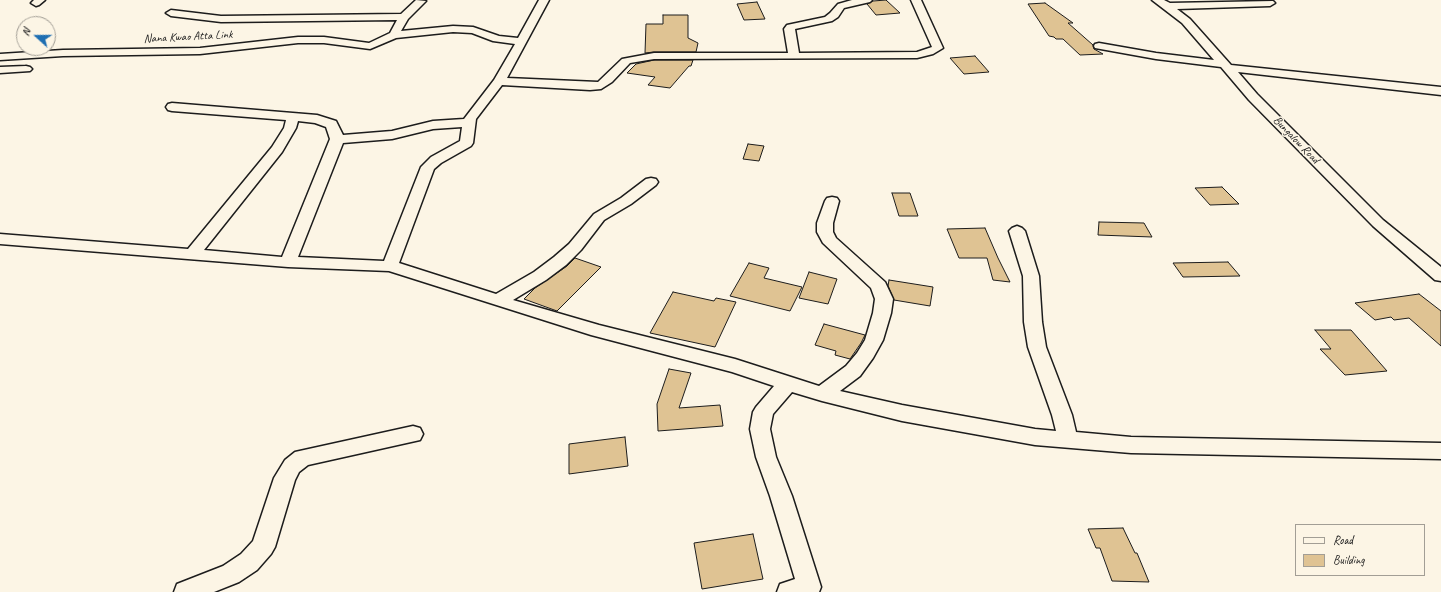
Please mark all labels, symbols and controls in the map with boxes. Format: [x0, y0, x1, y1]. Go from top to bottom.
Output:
north arrow [16, 16, 56, 56]
text: N [18, 26, 33, 38]
street label: Nana Kwao Atta Link [143, 27, 233, 47]
street label: Bungalow Road [1270, 113, 1322, 167]
legend [1295, 524, 1425, 576]
text: Road [1333, 532, 1353, 548]
text: Building [1333, 552, 1365, 568]

